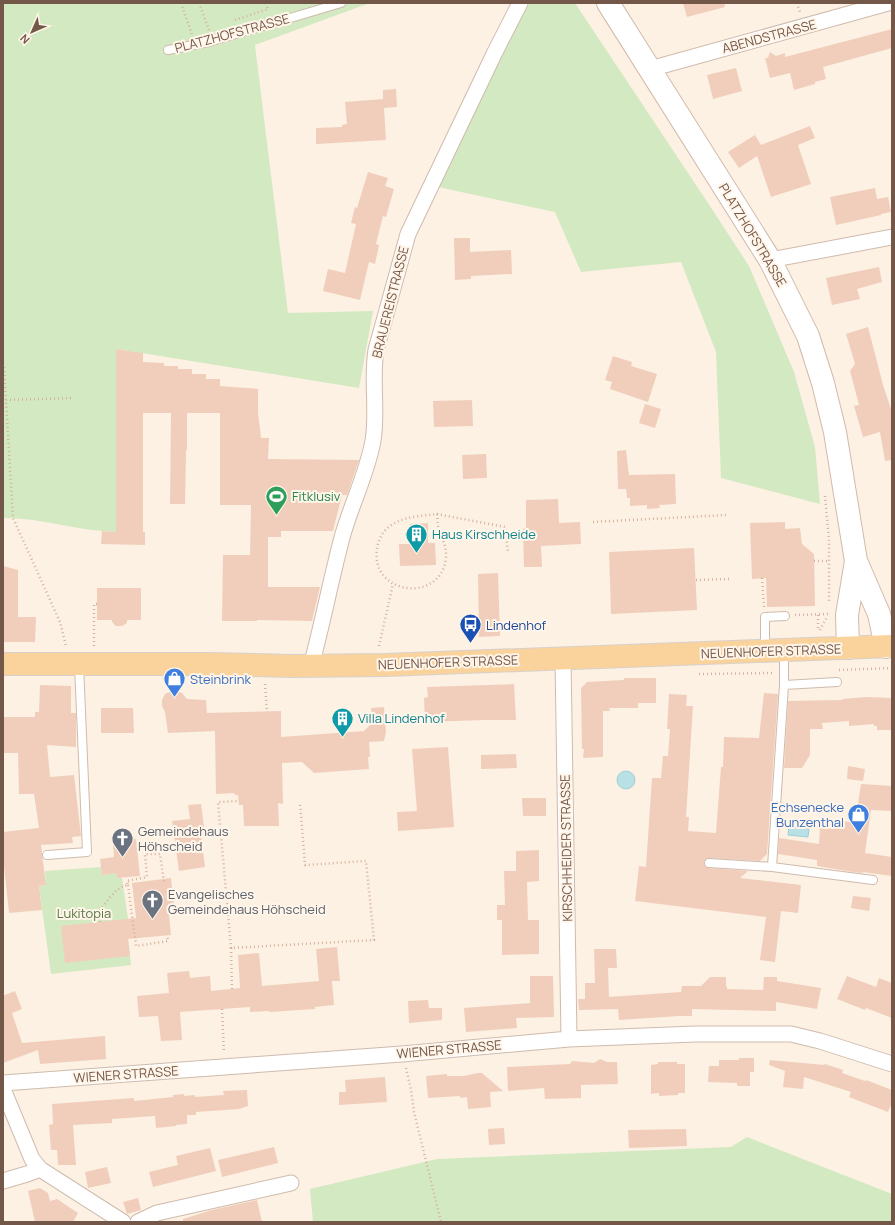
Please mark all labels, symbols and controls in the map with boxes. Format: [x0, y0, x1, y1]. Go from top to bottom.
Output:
street label: PLATZHOFSTRASSE [173, 9, 291, 57]
north arrow [12, 12, 52, 52]
street label: ABENDSTRASSE [720, 15, 818, 57]
text: N [16, 31, 33, 48]
street label: PLATZHOFSTRASSE [715, 180, 791, 290]
street label: BRAUEREISTRASSE [367, 244, 413, 360]
sports icon: Fitklusiv [264, 483, 290, 516]
place label: Fitklusiv [292, 487, 341, 505]
building icon: Haus Kirschheide [404, 521, 430, 554]
place label: Haus Kirschheide [432, 525, 536, 543]
bus stop icon: Lindenhof [458, 612, 484, 645]
place label: Lindenhof [486, 616, 547, 634]
street label: NEUENHOFER STRASSE [701, 640, 841, 662]
street label: NEUENHOFER STRASSE [378, 651, 518, 673]
shop icon: Steinbrink [161, 666, 187, 699]
place label: Steinbrink [190, 670, 251, 688]
building icon: Villa Lindenhof [329, 705, 355, 738]
place label: Villa Lindenhof [358, 709, 445, 727]
street label: KIRSCHHEIDER STRASSE [556, 774, 576, 922]
place label: Echsenecke Bunzenthal [771, 798, 844, 831]
shop icon: Echsenecke Bunzenthal [846, 801, 872, 834]
place label: Gemeindehaus Höhscheid [138, 822, 229, 855]
church icon: Gemeindehaus Höhscheid [110, 825, 136, 858]
place label: Evangelisches Gemeindehaus Höhscheid [168, 885, 326, 918]
church icon: Evangelisches Gemeindehaus Höhscheid [140, 888, 166, 921]
park label: Lukitopia [57, 904, 111, 922]
street label: WIENER STRASSE [396, 1035, 502, 1063]
street label: WIENER STRASSE [73, 1061, 179, 1087]

